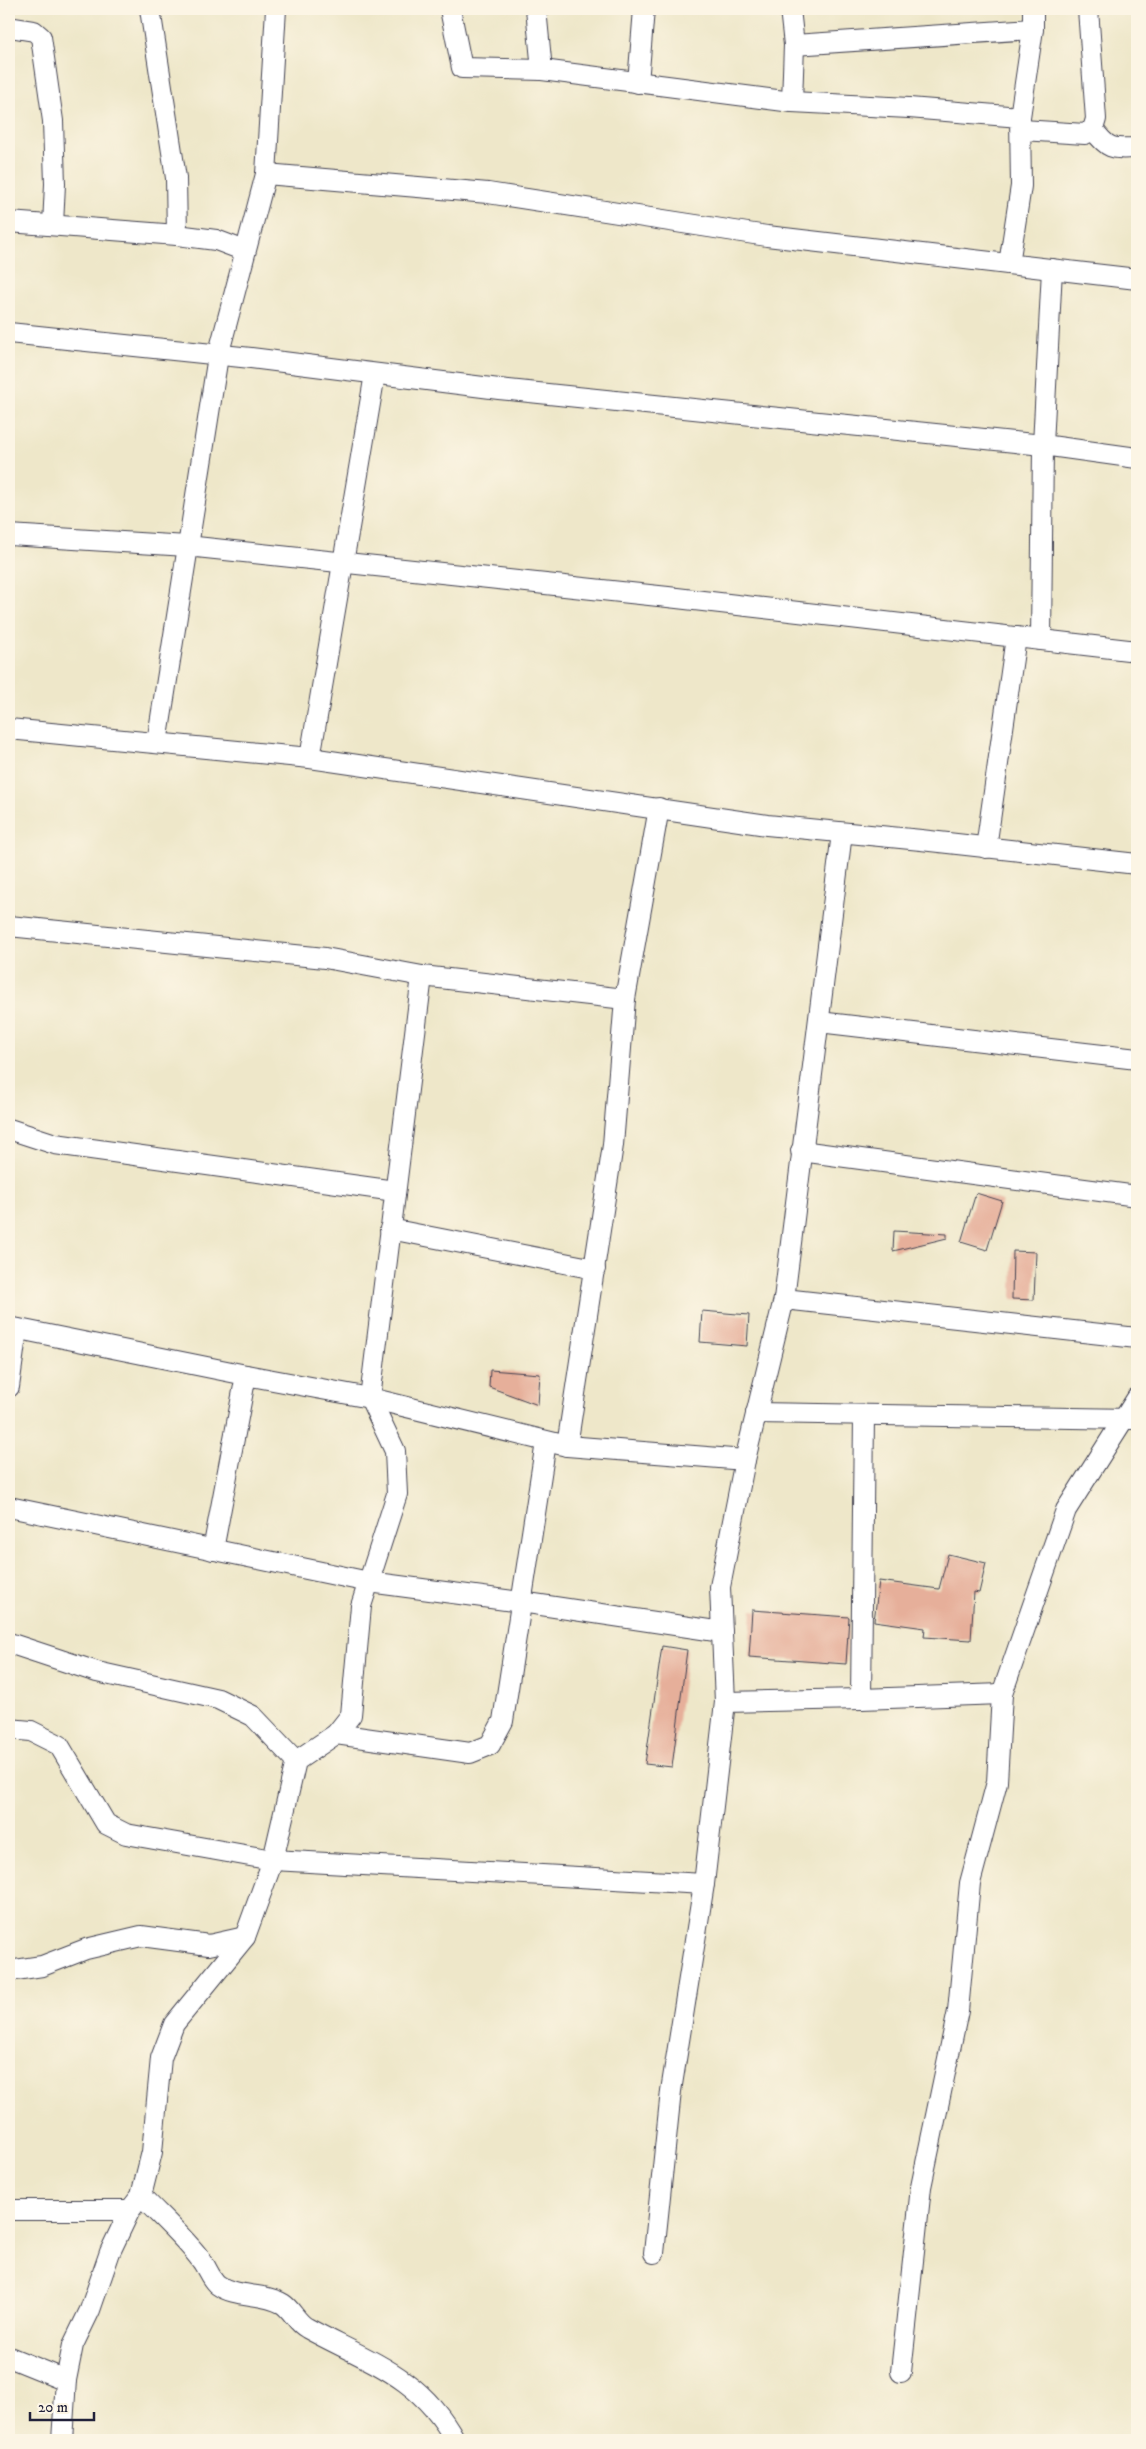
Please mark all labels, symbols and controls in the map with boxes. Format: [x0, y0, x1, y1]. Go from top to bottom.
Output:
scale bar [30, 2389, 94, 2421]
text: 20 m [38, 2398, 68, 2417]

